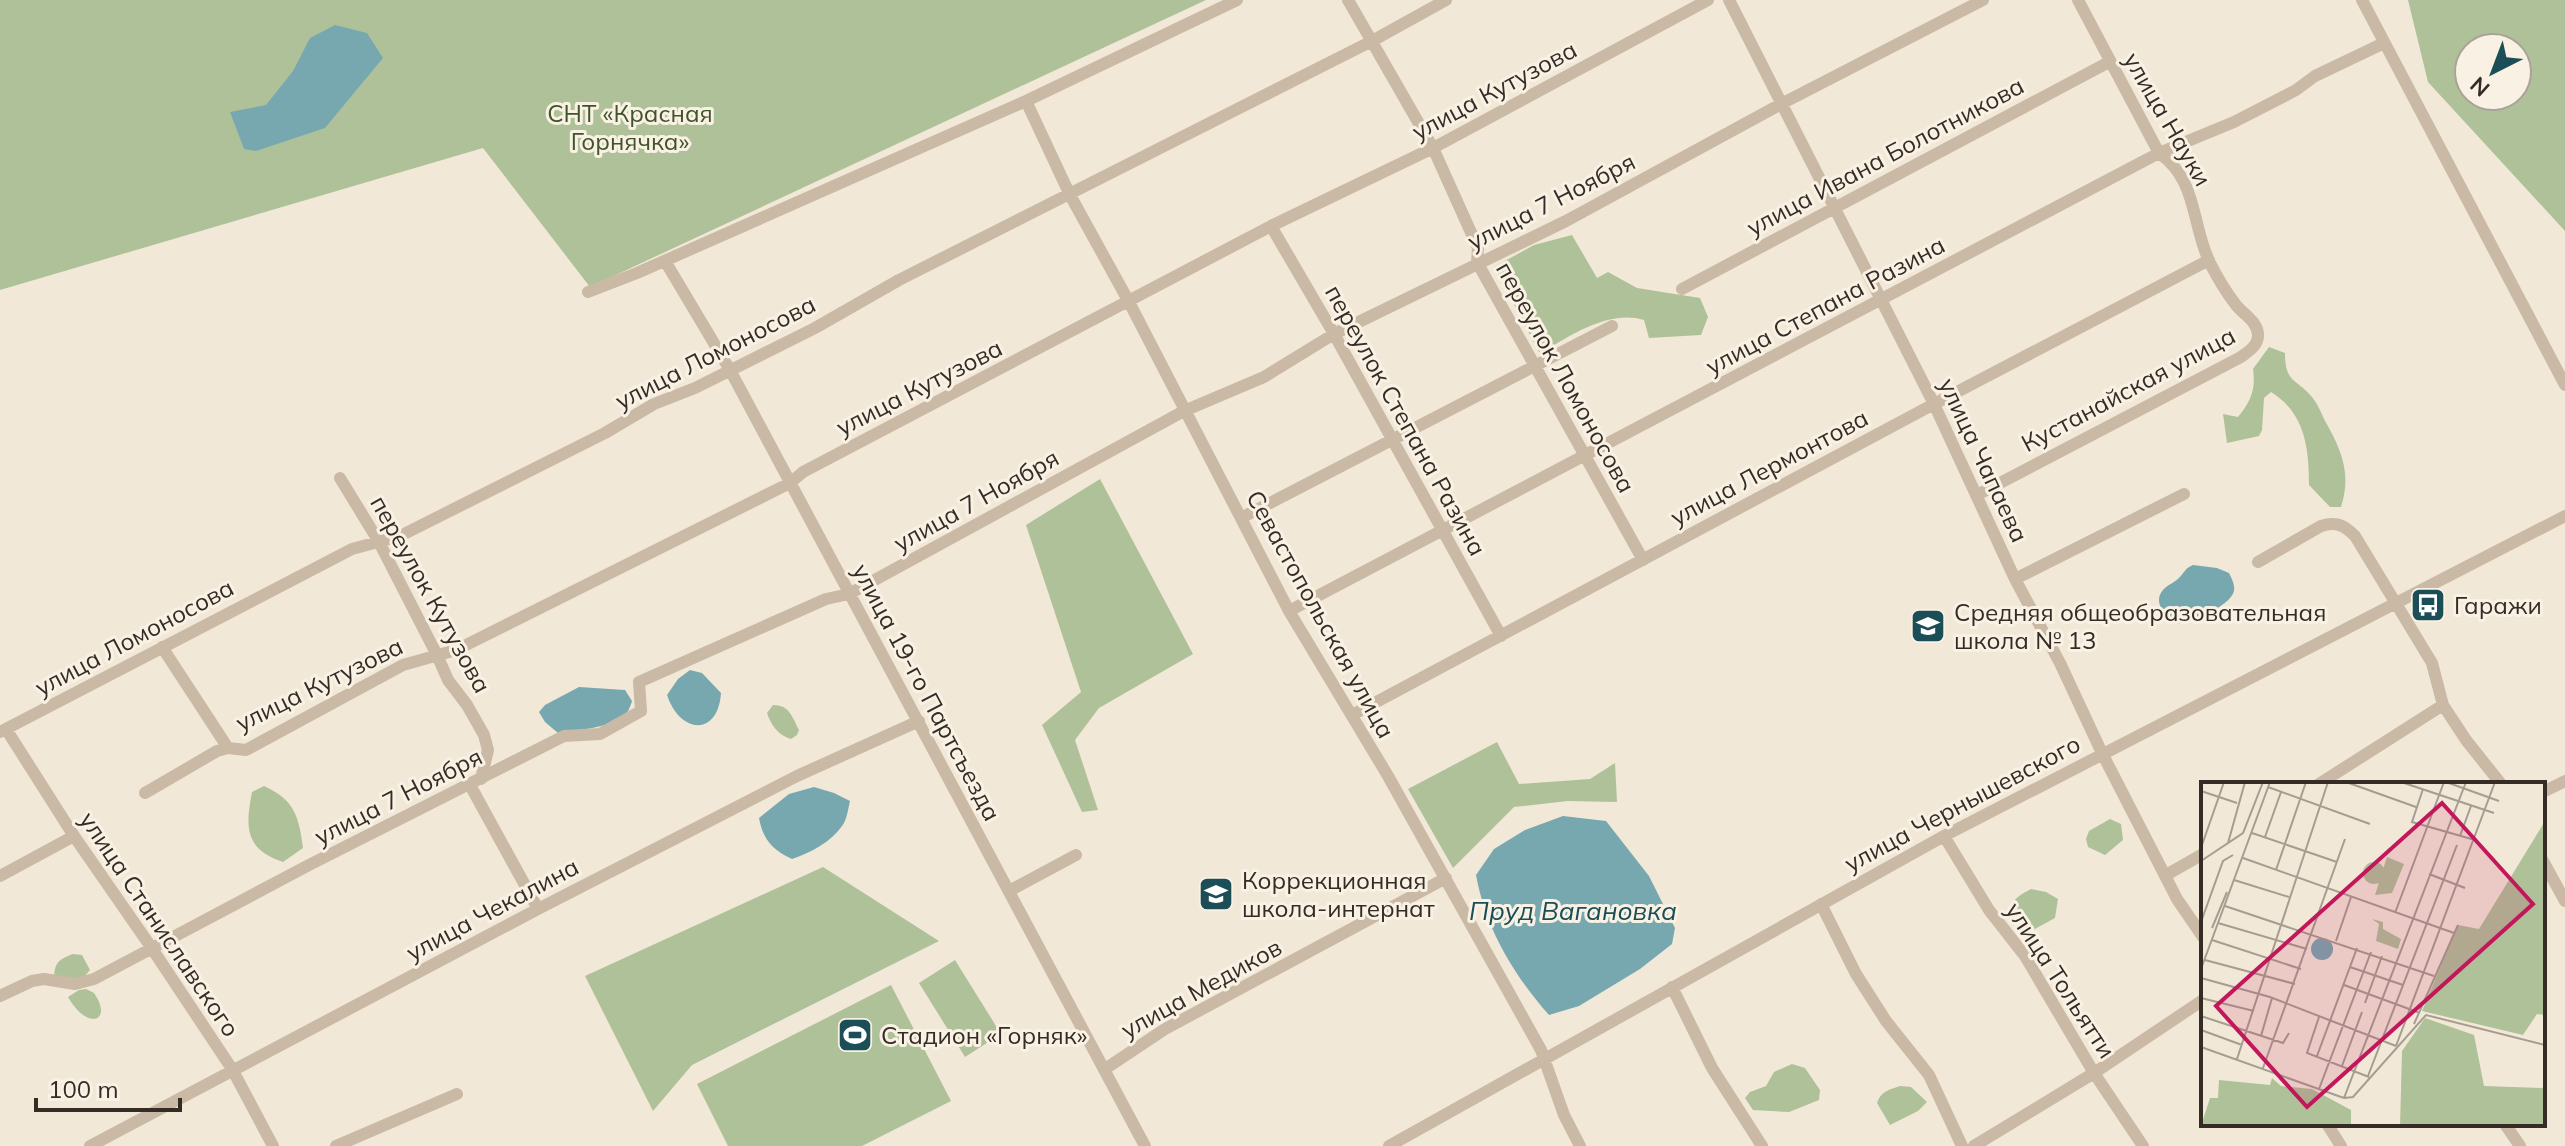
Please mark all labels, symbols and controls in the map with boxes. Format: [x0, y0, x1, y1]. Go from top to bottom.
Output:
north arrow [2453, 32, 2533, 112]
street label: улица Кутузова [1406, 34, 1582, 146]
street label: улица Науки [2118, 47, 2218, 191]
street label: улица Ивана Болотникова [1741, 70, 2029, 242]
text: N [2464, 71, 2495, 103]
park label: СНТ «Красная Горнячка» [547, 98, 713, 156]
street label: улица 7 Ноября [1462, 146, 1640, 256]
street label: улица Степана Разина [1700, 229, 1950, 381]
street label: переулок Ломоносова [1490, 256, 1642, 498]
street label: переулок Степана Разина [1319, 279, 1493, 561]
street label: улица Ломоносова [610, 288, 820, 416]
street label: Кустанайская улица [2016, 320, 2240, 458]
street label: улица Кутузова [831, 332, 1007, 442]
street label: улица Чапаева [1933, 373, 2035, 547]
street label: улица Лермонтова [1665, 402, 1873, 532]
street label: улица 7 Ноября [888, 442, 1064, 558]
street label: Севастопольская улица [1240, 485, 1402, 743]
street label: переулок Кутузова [364, 490, 498, 698]
street label: улица 19-го Партсъезда [846, 558, 1008, 826]
street label: улица Ломоносова [29, 572, 239, 702]
bus stop icon: Гаражи [2409, 586, 2447, 624]
place label: Гаражи [2454, 590, 2542, 620]
place label: Средняя общеобразовательная школа № 13 [1954, 597, 2326, 655]
school or university icon: Средняя общеобразовательная школа № 13 [1909, 607, 1947, 645]
street label: улица Кутузова [230, 631, 408, 737]
street label: улица Чернышевского [1839, 728, 2085, 878]
street label: улица 7 Ноября [309, 741, 487, 851]
inset map [2201, 782, 2545, 1126]
street label: улица Станиславского [74, 806, 246, 1042]
street label: улица Чекалина [401, 851, 583, 967]
place label: Коррекционная школа-интернат [1242, 865, 1435, 923]
school or university icon: Коррекционная школа-интернат [1197, 875, 1235, 913]
water label: Пруд Вагановка [1469, 894, 1677, 927]
street label: улица Тольятти [1999, 896, 2123, 1064]
street label: улица Медиков [1115, 931, 1287, 1045]
sports icon: Стадион «Горняк» [836, 1016, 874, 1054]
place label: Стадион «Горняк» [881, 1020, 1088, 1050]
scale bar [36, 1062, 180, 1112]
text: 100 m [48, 1074, 119, 1104]

